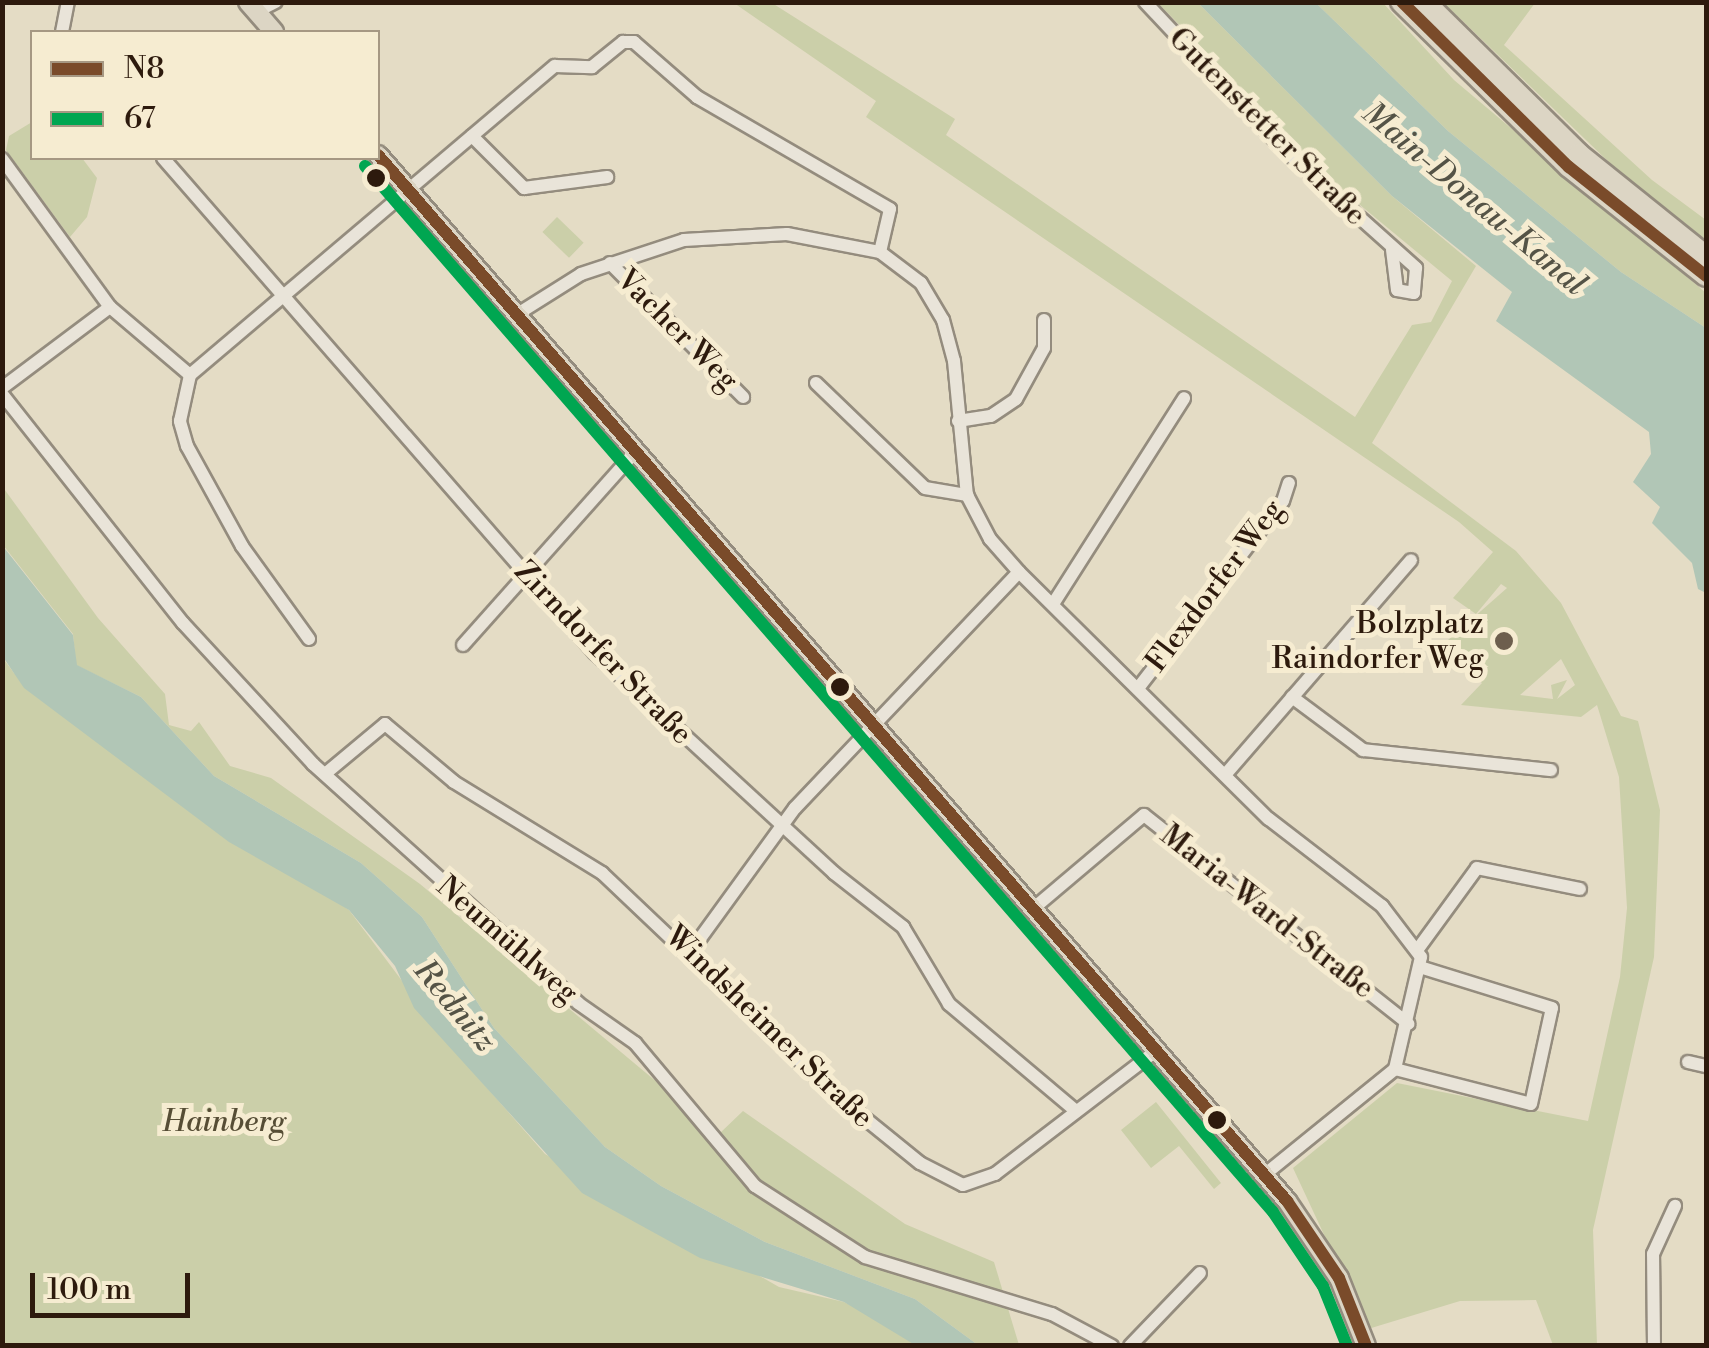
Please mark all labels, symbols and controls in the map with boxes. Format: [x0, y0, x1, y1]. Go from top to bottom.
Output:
street label: Gutenstetter Straße [1161, 21, 1373, 233]
legend [30, 30, 380, 160]
text: N8 [124, 50, 165, 88]
water label: Main-Donau-Kanal [1354, 94, 1594, 304]
text: 67 [124, 100, 156, 138]
unlabelled marker [366, 168, 386, 188]
street label: Vacher Weg [609, 262, 745, 398]
street label: Flexdorfer Weg [1138, 493, 1292, 679]
street label: Zirndorfer Straße [506, 554, 700, 752]
place label: Bolzplatz Raindorfer Weg [1271, 606, 1484, 676]
marker: Bolzplatz Raindorfer Weg [1493, 630, 1515, 652]
unlabelled marker [830, 677, 850, 697]
street label: Maria-Ward-Straße [1153, 817, 1381, 1007]
street label: Neumühlweg [429, 869, 585, 1011]
street label: Windsheimer Straße [657, 918, 881, 1136]
water label: Rednitz [405, 952, 505, 1060]
park label: Hainberg [162, 1104, 286, 1140]
unlabelled marker [1207, 1110, 1227, 1130]
scale bar [35, 1253, 195, 1315]
text: 100 m [47, 1271, 131, 1309]

